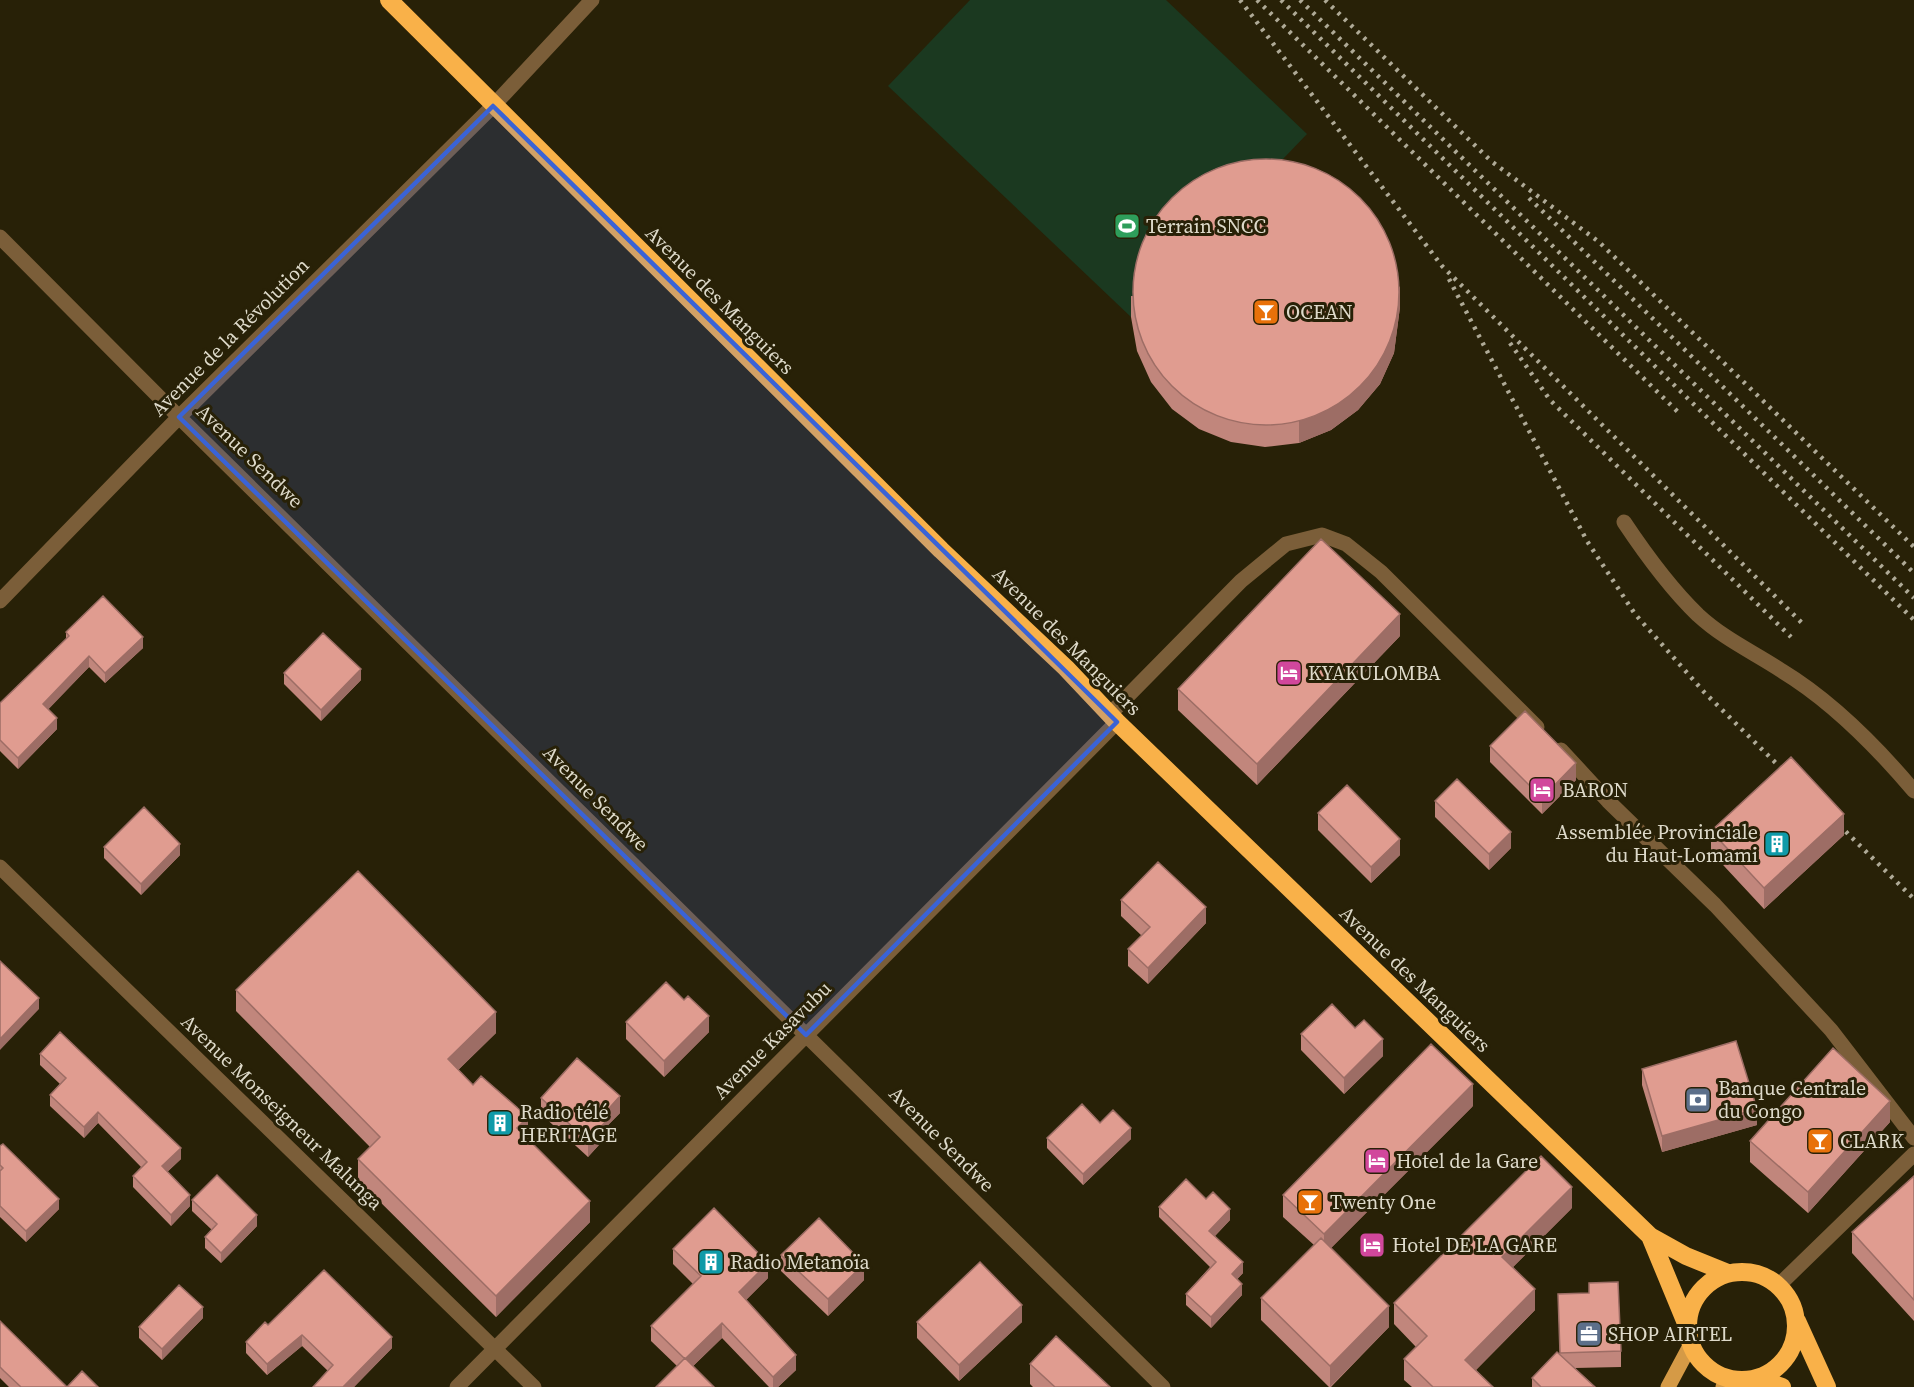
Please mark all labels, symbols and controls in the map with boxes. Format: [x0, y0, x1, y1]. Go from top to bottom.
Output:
sports icon: Terrain SNCC [1112, 211, 1142, 241]
place label: Terrain SNCC [1146, 212, 1266, 240]
street label: Avenue des Manguiers [639, 219, 801, 381]
street label: Avenue de la Révolution [145, 252, 315, 422]
bar icon: OCEAN [1251, 297, 1281, 327]
place label: OCEAN [1286, 298, 1353, 326]
street label: Avenue Sendwe [190, 398, 310, 514]
street label: Avenue des Manguiers [986, 560, 1148, 722]
hotel icon: KYAKULOMBA [1274, 658, 1304, 688]
place label: KYAKULOMBA [1308, 659, 1442, 687]
street label: Avenue Sendwe [537, 739, 655, 857]
hotel icon: BARON [1527, 775, 1557, 805]
place label: BARON [1562, 776, 1628, 804]
place label: Assemblée Provinciale du Haut-Lomami [1556, 818, 1758, 869]
building icon: Assemblée Provinciale du Haut-Lomami [1762, 829, 1792, 859]
street label: Avenue des Manguiers [1333, 899, 1497, 1059]
street label: Avenue Kasavubu [707, 975, 837, 1105]
street label: Avenue Monseigneur Malunga [175, 1008, 390, 1217]
place label: Banque Centrale du Congo [1718, 1074, 1866, 1125]
street label: Avenue Sendwe [883, 1080, 1001, 1198]
bank icon: Banque Centrale du Congo [1683, 1085, 1713, 1115]
place label: Radio télé HERITAGE [520, 1098, 617, 1149]
building icon: Radio télé HERITAGE [485, 1108, 515, 1138]
bar icon: CLARK [1805, 1126, 1835, 1156]
place label: CLARK [1840, 1127, 1905, 1155]
hotel icon: Hotel de la Gare [1362, 1146, 1392, 1176]
place label: Hotel de la Gare [1396, 1147, 1538, 1175]
bar icon: Twenty One [1295, 1187, 1325, 1217]
place label: Twenty One [1330, 1188, 1436, 1216]
hotel icon: Hotel DE LA GARE [1357, 1230, 1387, 1260]
place label: Hotel DE LA GARE [1392, 1231, 1557, 1259]
building icon: Radio Metanoïa [696, 1247, 726, 1277]
place label: Radio Metanoïa [730, 1248, 871, 1276]
office icon: SHOP AIRTEL [1574, 1319, 1604, 1349]
place label: SHOP AIRTEL [1608, 1320, 1732, 1348]

